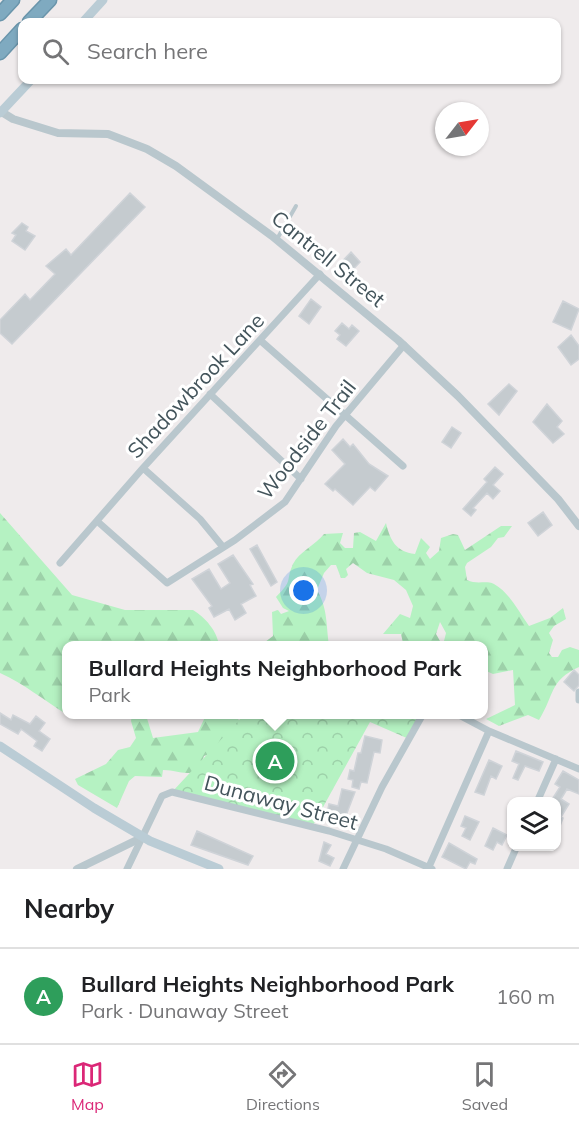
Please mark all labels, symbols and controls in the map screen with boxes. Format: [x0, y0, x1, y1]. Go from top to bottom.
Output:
search box [18, 18, 561, 84]
icon: search [39, 35, 72, 68]
text: Search here [87, 37, 208, 65]
north arrow [435, 102, 489, 156]
street label: Cantrell Street [267, 204, 391, 312]
street label: Shadowbrook Lane [121, 307, 269, 463]
street label: Woodside Trail [251, 374, 361, 504]
your location [289, 576, 318, 605]
popup [62, 641, 488, 719]
text: Bullard Heights Neighborhood Park [89, 654, 461, 682]
text: Park [89, 682, 131, 707]
pin: A [256, 738, 294, 783]
street label: Dunaway Street [202, 769, 361, 835]
map controls [507, 797, 561, 851]
button: layers [507, 797, 561, 851]
text: Nearby [24, 892, 114, 925]
text: Bullard Heights Neighborhood Park [81, 970, 454, 998]
text: A [36, 984, 51, 1009]
text: 160 m [496, 984, 555, 1009]
text: Park · Dunaway Street [81, 998, 289, 1023]
tab: Map [71, 1058, 104, 1114]
tab: Directions [246, 1058, 320, 1114]
tab: Saved [462, 1058, 508, 1114]

